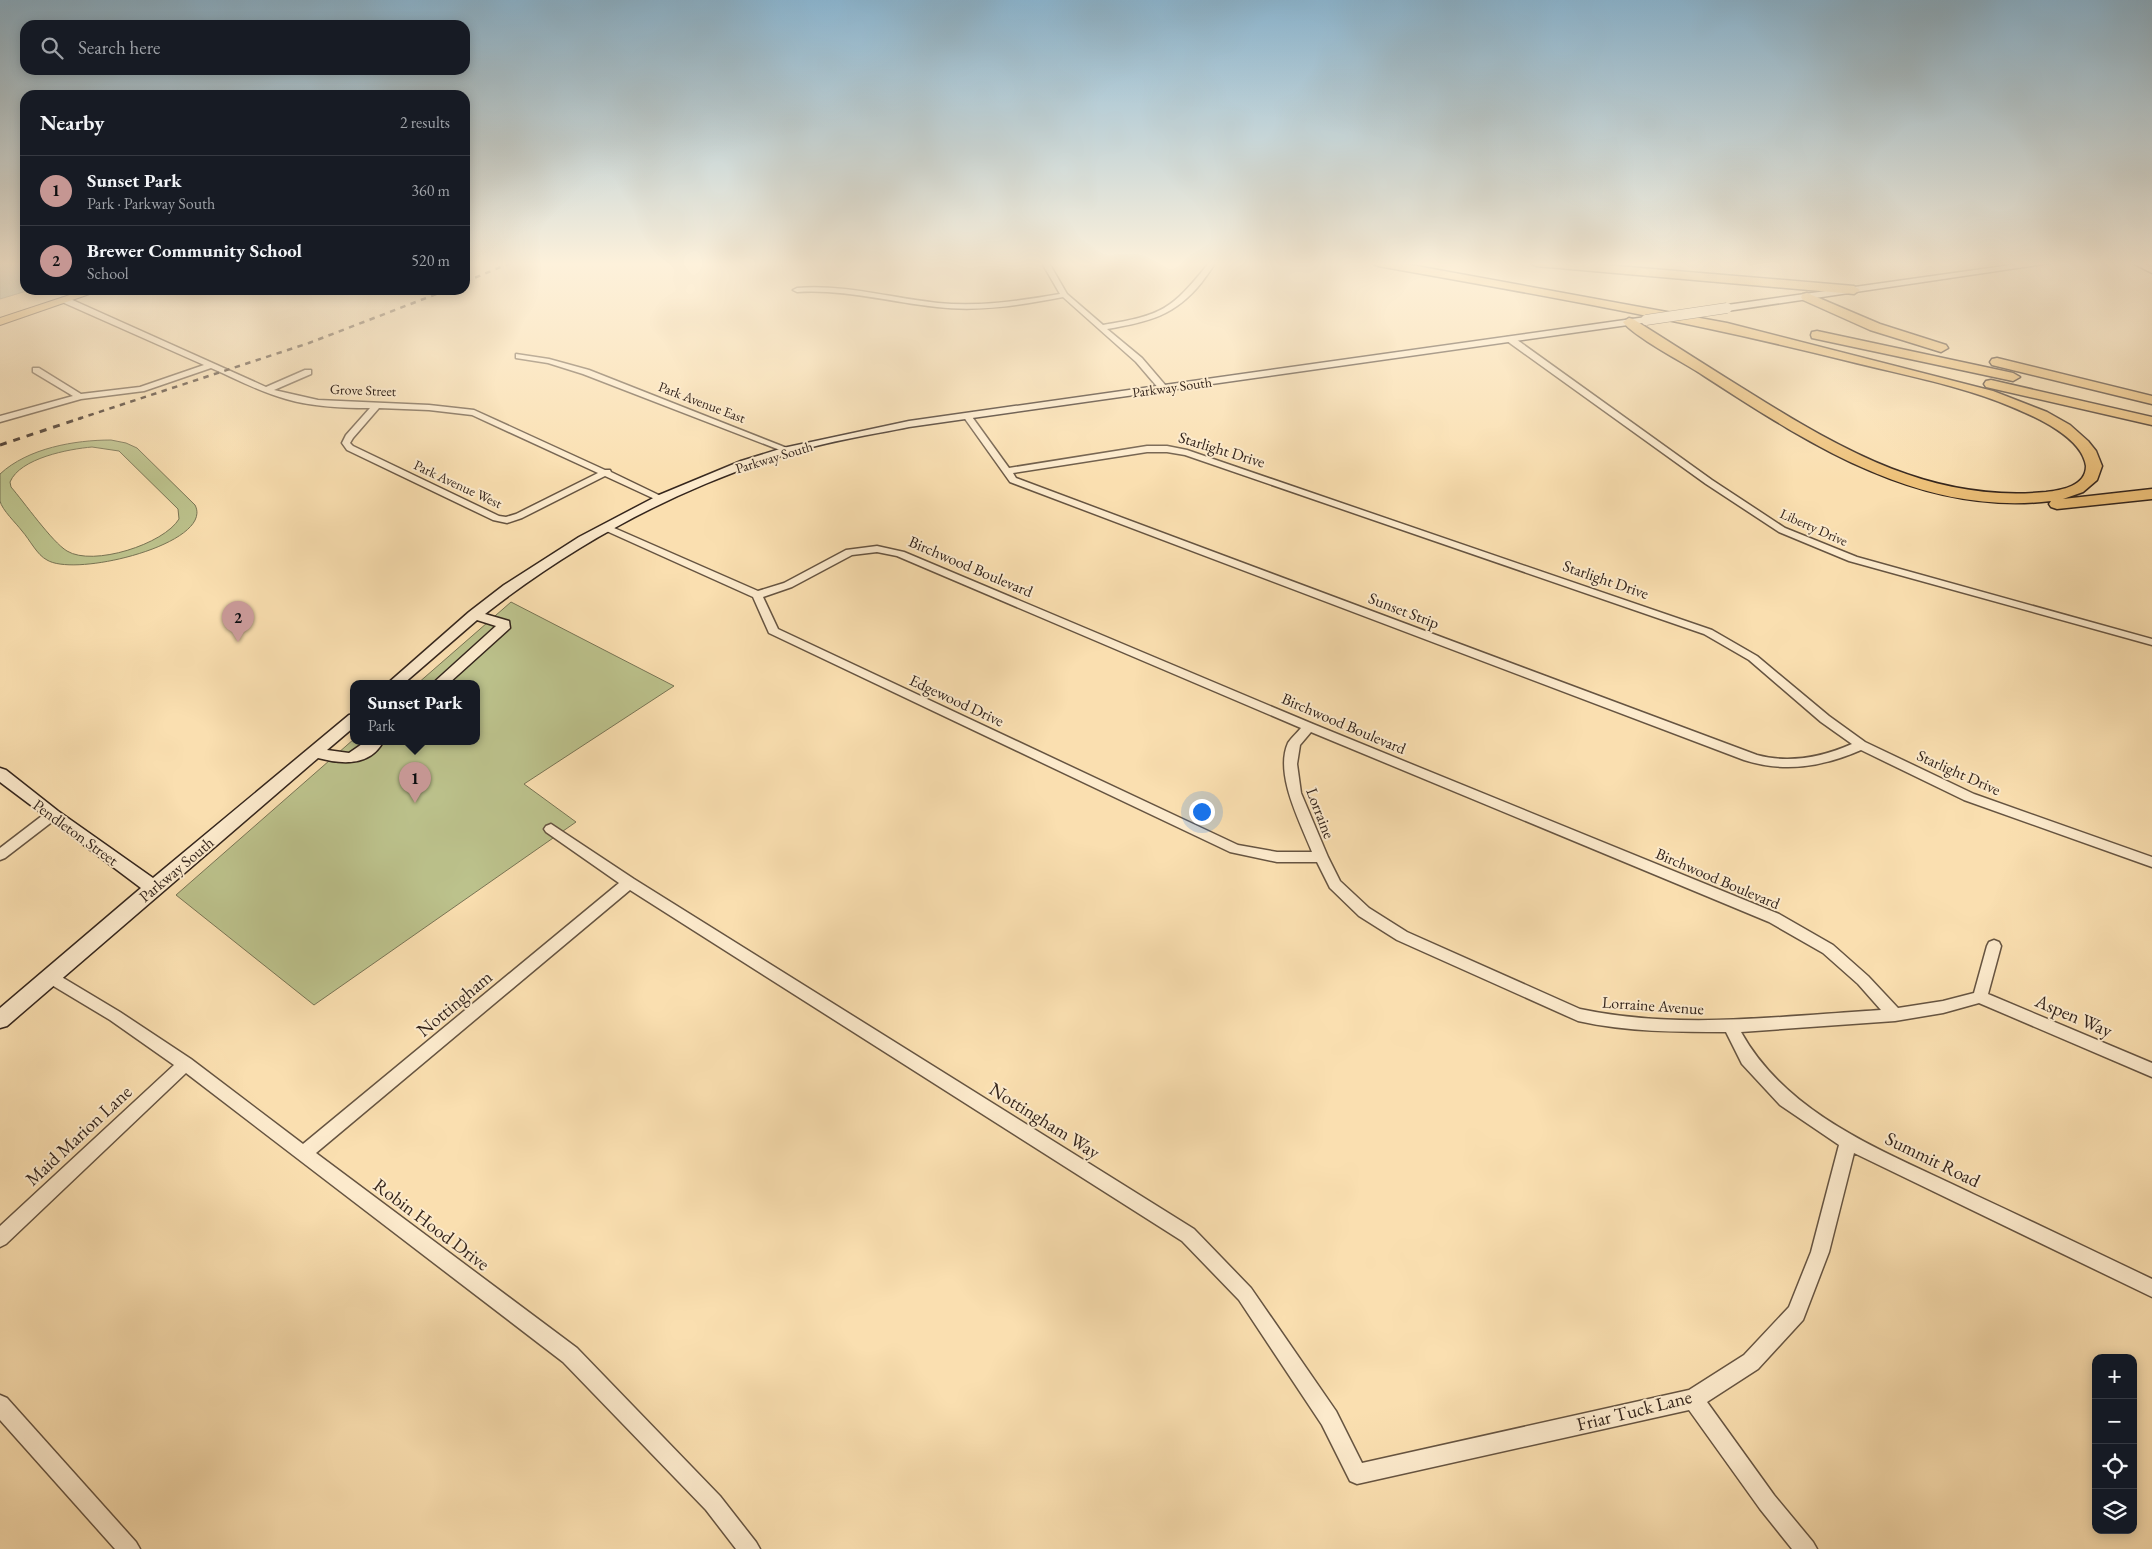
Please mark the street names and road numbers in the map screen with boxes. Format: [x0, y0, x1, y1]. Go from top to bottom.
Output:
street label: Parkway South [1131, 373, 1213, 401]
street label: Park Avenue East [656, 377, 749, 427]
street label: Grove Street [330, 380, 397, 400]
street label: Starlight Drive [1176, 426, 1268, 473]
street label: Parkway South [733, 437, 815, 477]
street label: Park Avenue West [411, 456, 506, 513]
street label: Liberty Drive [1777, 504, 1851, 550]
street label: Birchwood Boulevard [905, 531, 1037, 602]
street label: Starlight Drive [1560, 555, 1652, 604]
street label: Sunset Strip [1366, 587, 1442, 634]
street label: Edgewood Drive [906, 669, 1007, 731]
street label: Birchwood Boulevard [1278, 688, 1410, 759]
street label: Starlight Drive [1914, 745, 2004, 800]
street label: Lorraine [1301, 785, 1340, 842]
street label: Pendleton Street [29, 794, 123, 870]
street label: Parkway South [135, 832, 218, 907]
street label: Birchwood Boulevard [1652, 843, 1784, 914]
street label: Nottingham [411, 964, 498, 1042]
street label: Aspen Way [2030, 988, 2117, 1043]
street label: Lorraine Avenue [1601, 991, 1705, 1020]
street label: Nottingham Way [984, 1076, 1106, 1165]
street label: Maid Marion Lane [20, 1079, 137, 1191]
street label: Summit Road [1881, 1126, 1985, 1193]
street label: Robin Hood Drive [368, 1172, 495, 1276]
street label: Friar Tuck Lane [1574, 1384, 1694, 1437]

